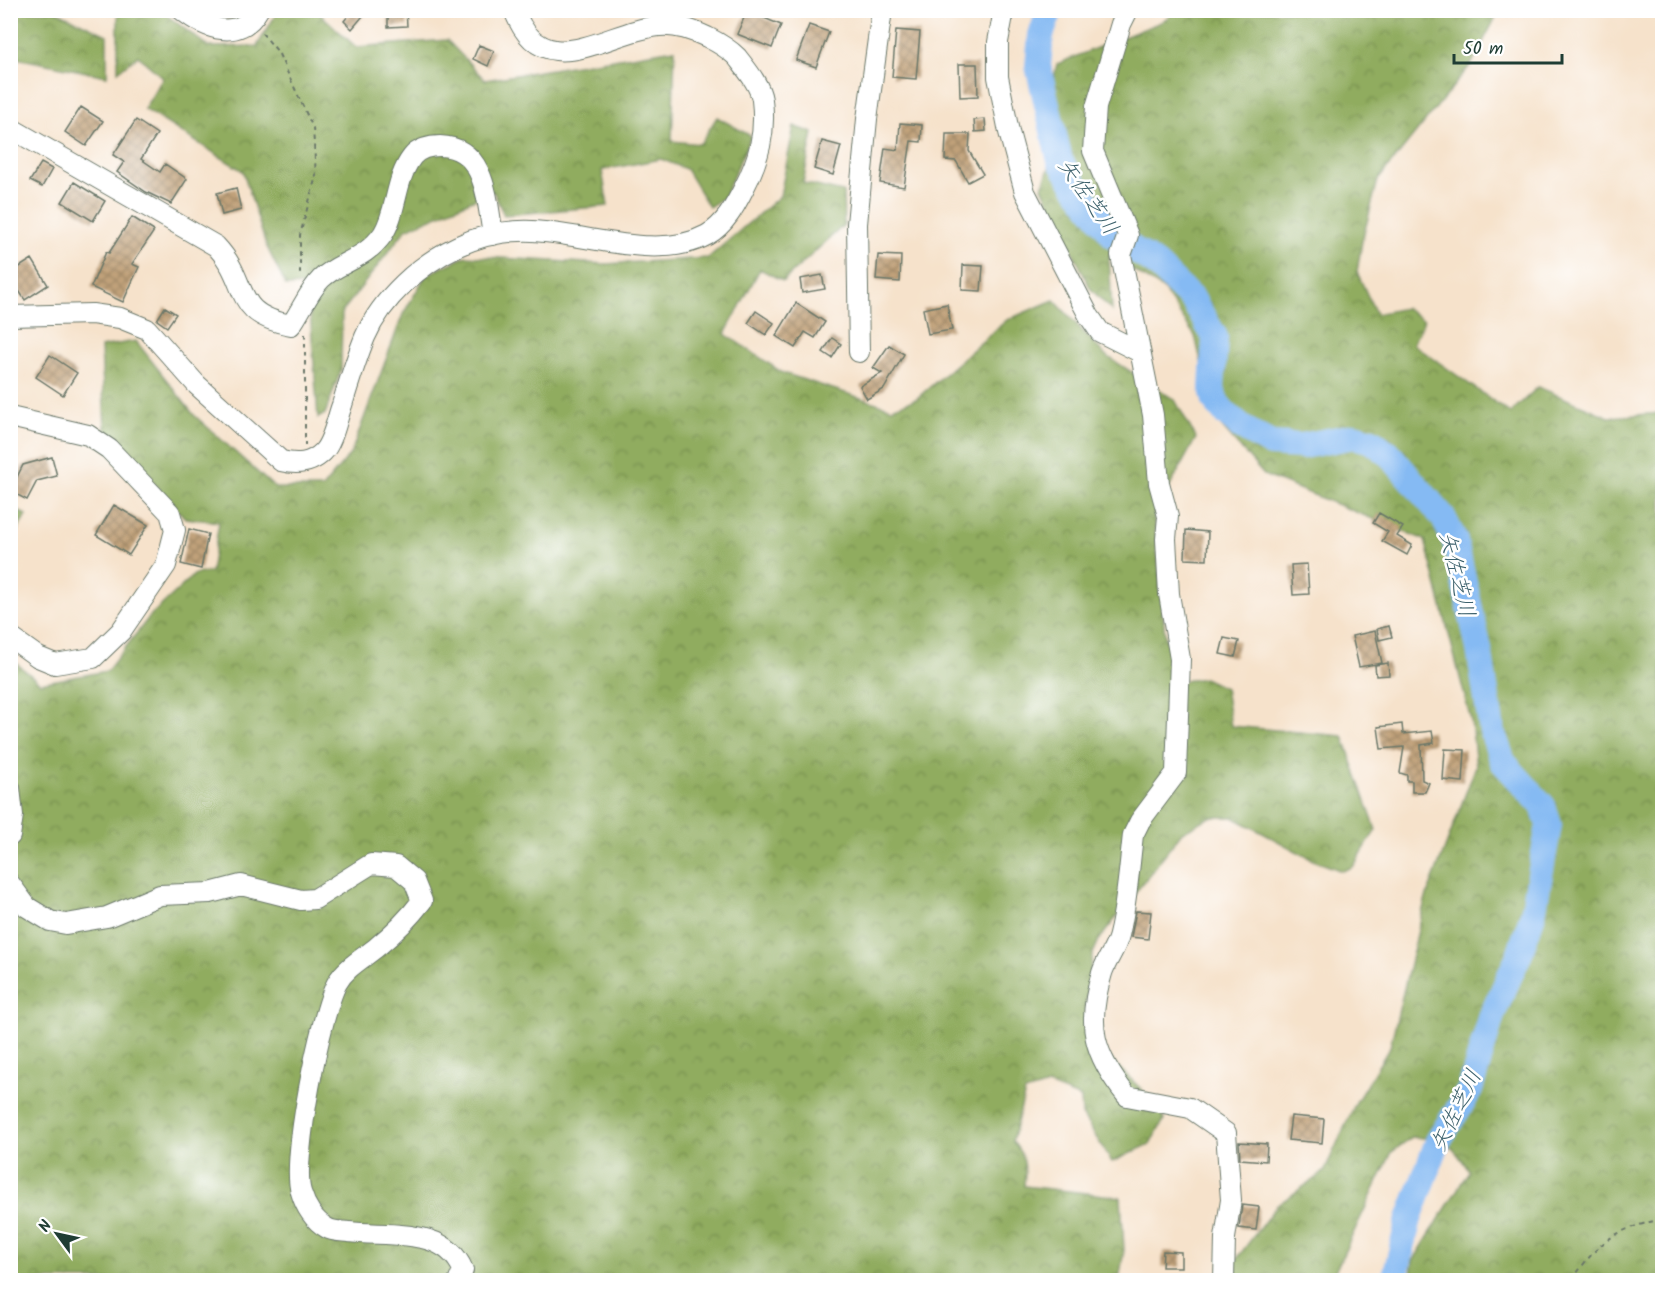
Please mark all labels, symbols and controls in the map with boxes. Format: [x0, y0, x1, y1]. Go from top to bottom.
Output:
scale bar [1454, 27, 1562, 65]
text: 50 m [1463, 35, 1503, 64]
water label: 矢佐芝川 [1047, 151, 1127, 244]
water label: 矢佐芝川 [1428, 528, 1483, 622]
water label: 矢佐芝川 [1422, 1064, 1492, 1158]
north arrow [27, 1204, 87, 1264]
text: N [32, 1216, 59, 1238]

